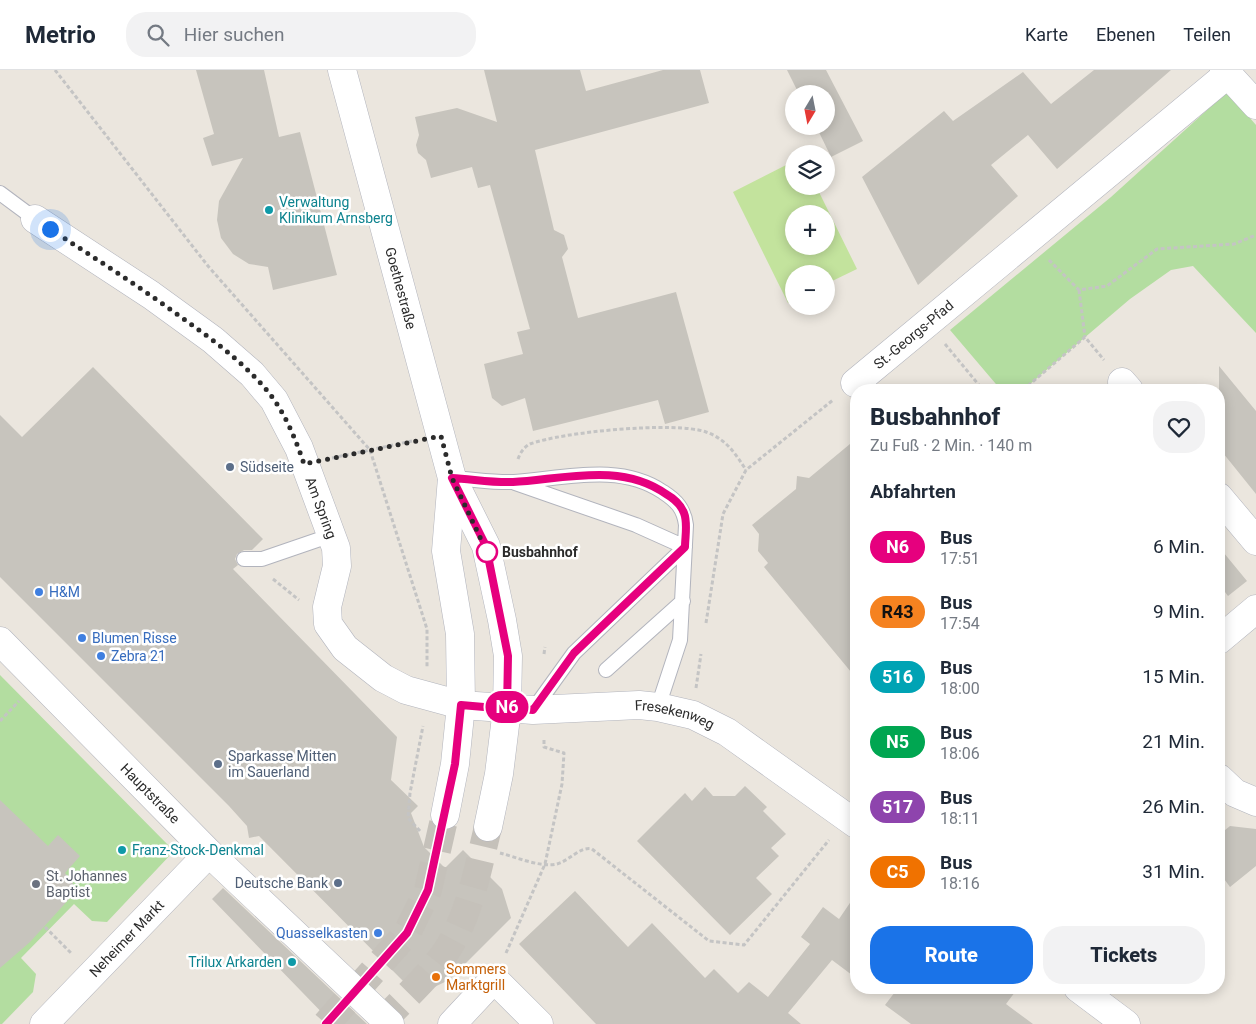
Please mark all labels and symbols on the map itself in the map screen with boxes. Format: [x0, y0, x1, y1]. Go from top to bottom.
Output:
north arrow [785, 85, 835, 135]
place label: Verwaltung Klinikum Arnsberg [279, 194, 393, 226]
marker: Verwaltung Klinikum Arnsberg [263, 204, 275, 216]
your location [38, 217, 63, 242]
street label: Goethestraße [382, 245, 420, 331]
street label: St.-Georgs-Pfad [871, 297, 956, 372]
place label: Südseite [240, 459, 294, 475]
marker: Südseite [224, 461, 236, 473]
street label: Am Spring [302, 475, 340, 541]
marker: Busbahnhof [476, 541, 498, 563]
place label: Busbahnhof [502, 544, 579, 560]
place label: H&M [49, 584, 80, 600]
marker: H&M [33, 586, 45, 598]
place label: Blumen Risse [92, 630, 177, 646]
marker: Blumen Risse [76, 632, 88, 644]
place label: Zebra 21 [111, 648, 166, 664]
marker: Zebra 21 [95, 650, 107, 662]
line badge: N6 [484, 691, 530, 723]
street label: Fresekenweg [634, 697, 717, 732]
place label: Sparkasse Mitten im Sauerland [228, 748, 337, 780]
marker: Sparkasse Mitten im Sauerland [212, 758, 224, 770]
street label: Hauptstraße [117, 760, 183, 827]
place label: Franz-Stock-Denkmal [132, 842, 264, 858]
marker: Franz-Stock-Denkmal [116, 844, 128, 856]
place label: St. Johannes Baptist [46, 868, 127, 900]
place label: Deutsche Bank [235, 875, 329, 891]
marker: Deutsche Bank [332, 877, 344, 889]
marker: St. Johannes Baptist [30, 878, 42, 890]
street label: Neheimer Markt [86, 896, 167, 980]
place label: Quasselkasten [276, 925, 368, 941]
marker: Quasselkasten [372, 927, 384, 939]
place label: Trilux Arkarden [188, 954, 282, 970]
marker: Trilux Arkarden [286, 956, 298, 968]
place label: Sommers Marktgrill [446, 961, 506, 993]
marker: Sommers Marktgrill [430, 971, 442, 983]

